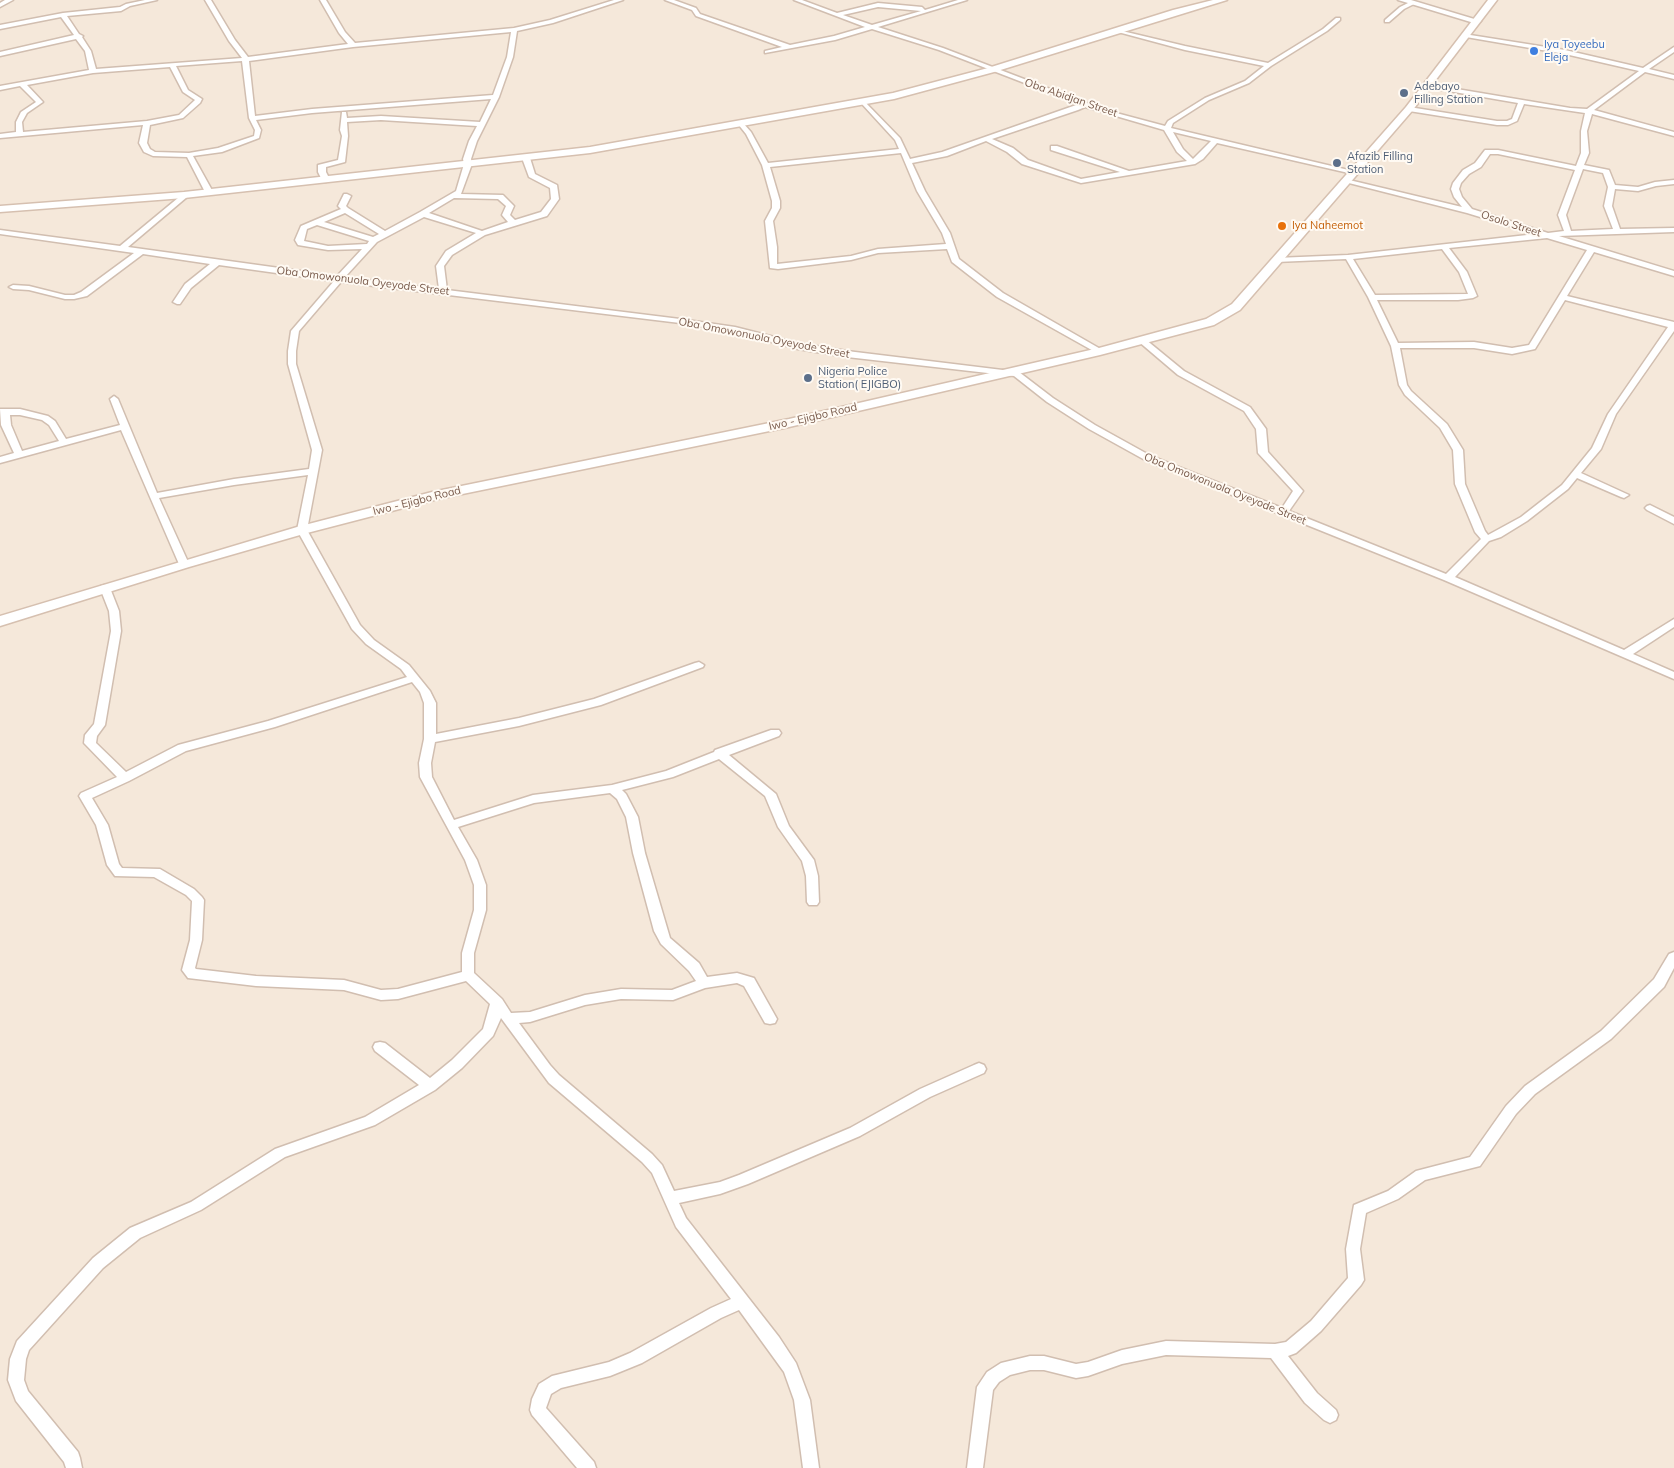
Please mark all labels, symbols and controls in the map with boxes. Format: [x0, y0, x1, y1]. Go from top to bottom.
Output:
place label: Iya Toyeebu Eleja [1544, 38, 1605, 64]
marker: Iya Toyeebu Eleja [1528, 45, 1540, 57]
street label: Oba Abidjan Street [1023, 76, 1119, 120]
place label: Adebayo Filling Station [1414, 80, 1483, 106]
marker: Adebayo Filling Station [1398, 87, 1410, 99]
place label: Afazib Filling Station [1347, 150, 1413, 176]
marker: Afazib Filling Station [1331, 157, 1343, 169]
street label: Osolo Street [1479, 208, 1543, 240]
place label: Iya Naheemot [1292, 219, 1363, 233]
marker: Iya Naheemot [1276, 220, 1288, 232]
street label: Oba Omowonuola Oyeyode Street [276, 264, 450, 298]
street label: Oba Omowonuola Oyeyode Street [677, 315, 851, 361]
place label: Nigeria Police Station( EJIGBO) [818, 365, 901, 391]
marker: Nigeria Police Station( EJIGBO) [802, 372, 814, 384]
street label: Iwo - Ejigbo Road [768, 400, 858, 434]
street label: Oba Omowonuola Oyeyode Street [1142, 450, 1308, 528]
street label: Iwo - Ejigbo Road [372, 484, 462, 518]

